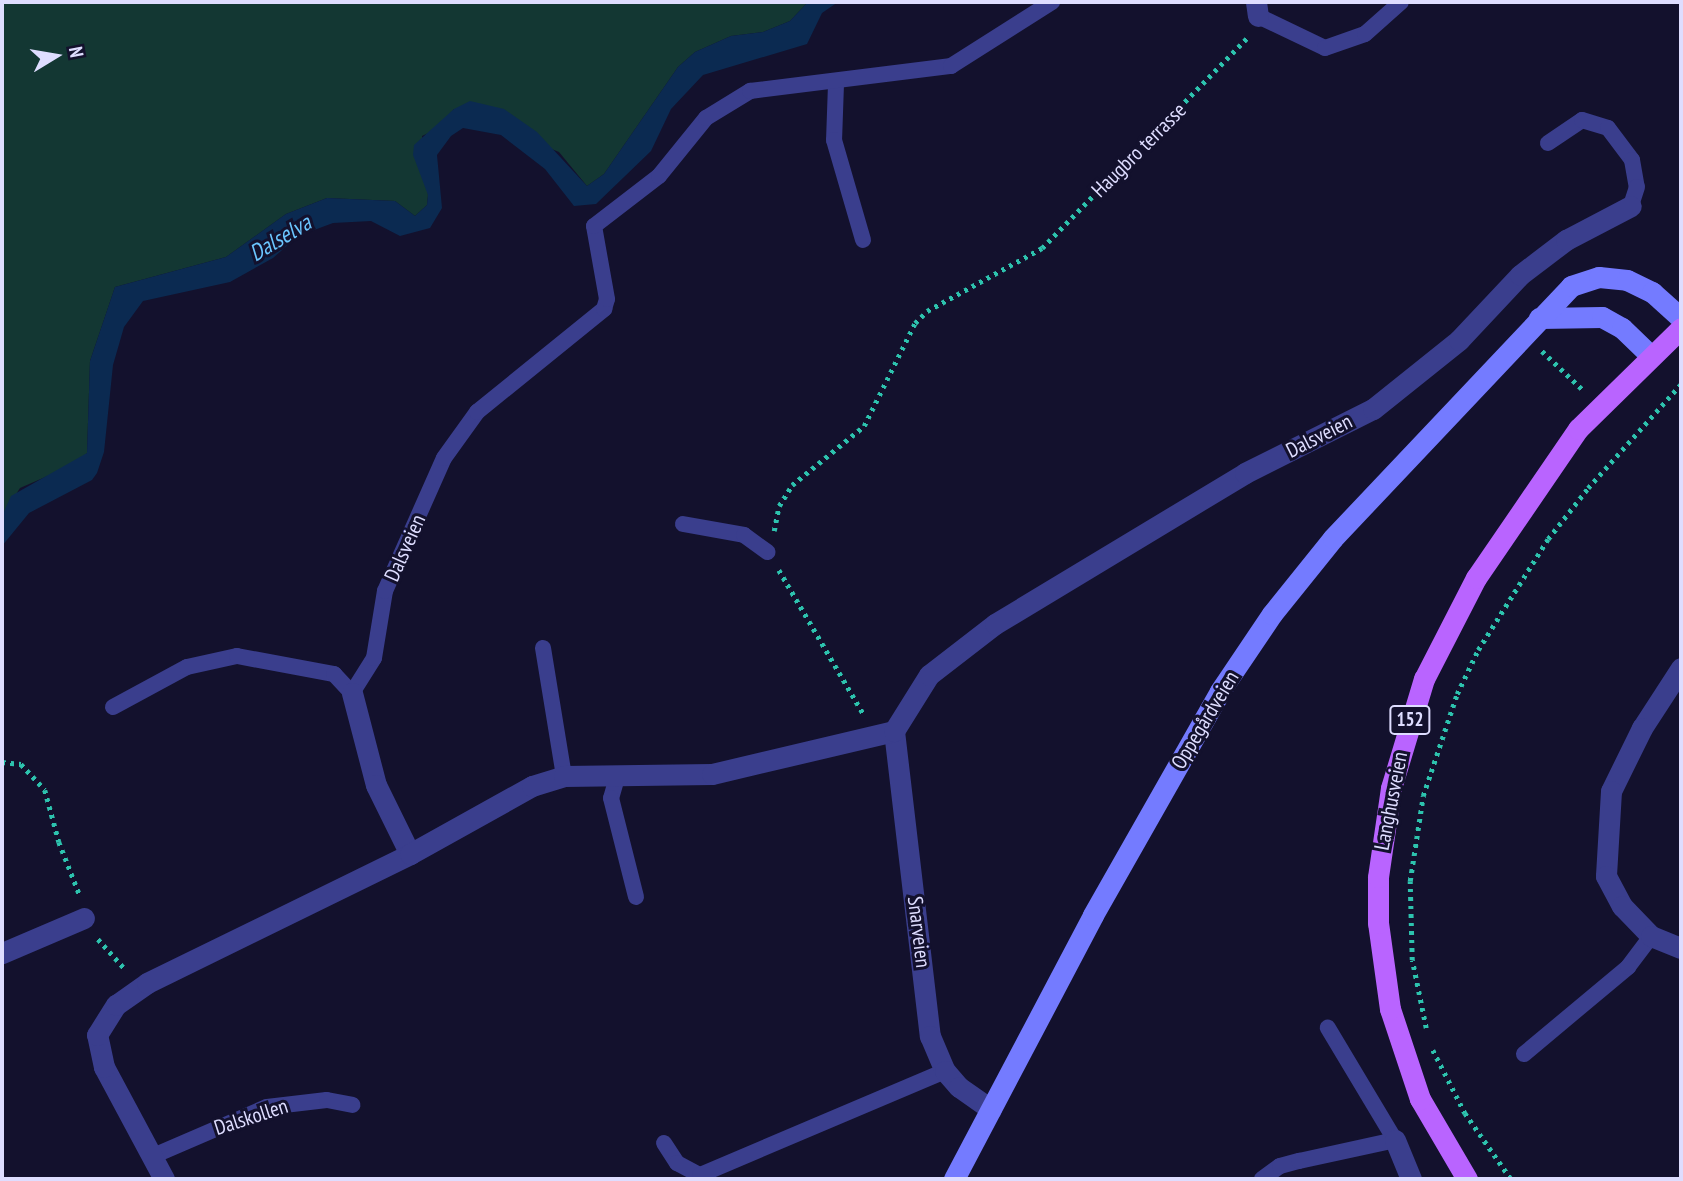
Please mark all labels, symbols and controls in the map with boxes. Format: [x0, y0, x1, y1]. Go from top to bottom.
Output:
north arrow [21, 21, 91, 91]
text: N [64, 45, 89, 59]
street label: Haugbro terrasse [1087, 98, 1191, 202]
water label: Dalselva [244, 209, 316, 267]
street label: Dalsveien [1282, 409, 1356, 463]
street label: Dalsveien [379, 511, 431, 585]
street label: Oppegårdveien [1166, 666, 1244, 774]
road number: 152 [1389, 705, 1431, 736]
street label: Langhusveien [1369, 750, 1413, 852]
street label: Snarveien [902, 895, 936, 969]
street label: Dalskollen [211, 1093, 291, 1141]

